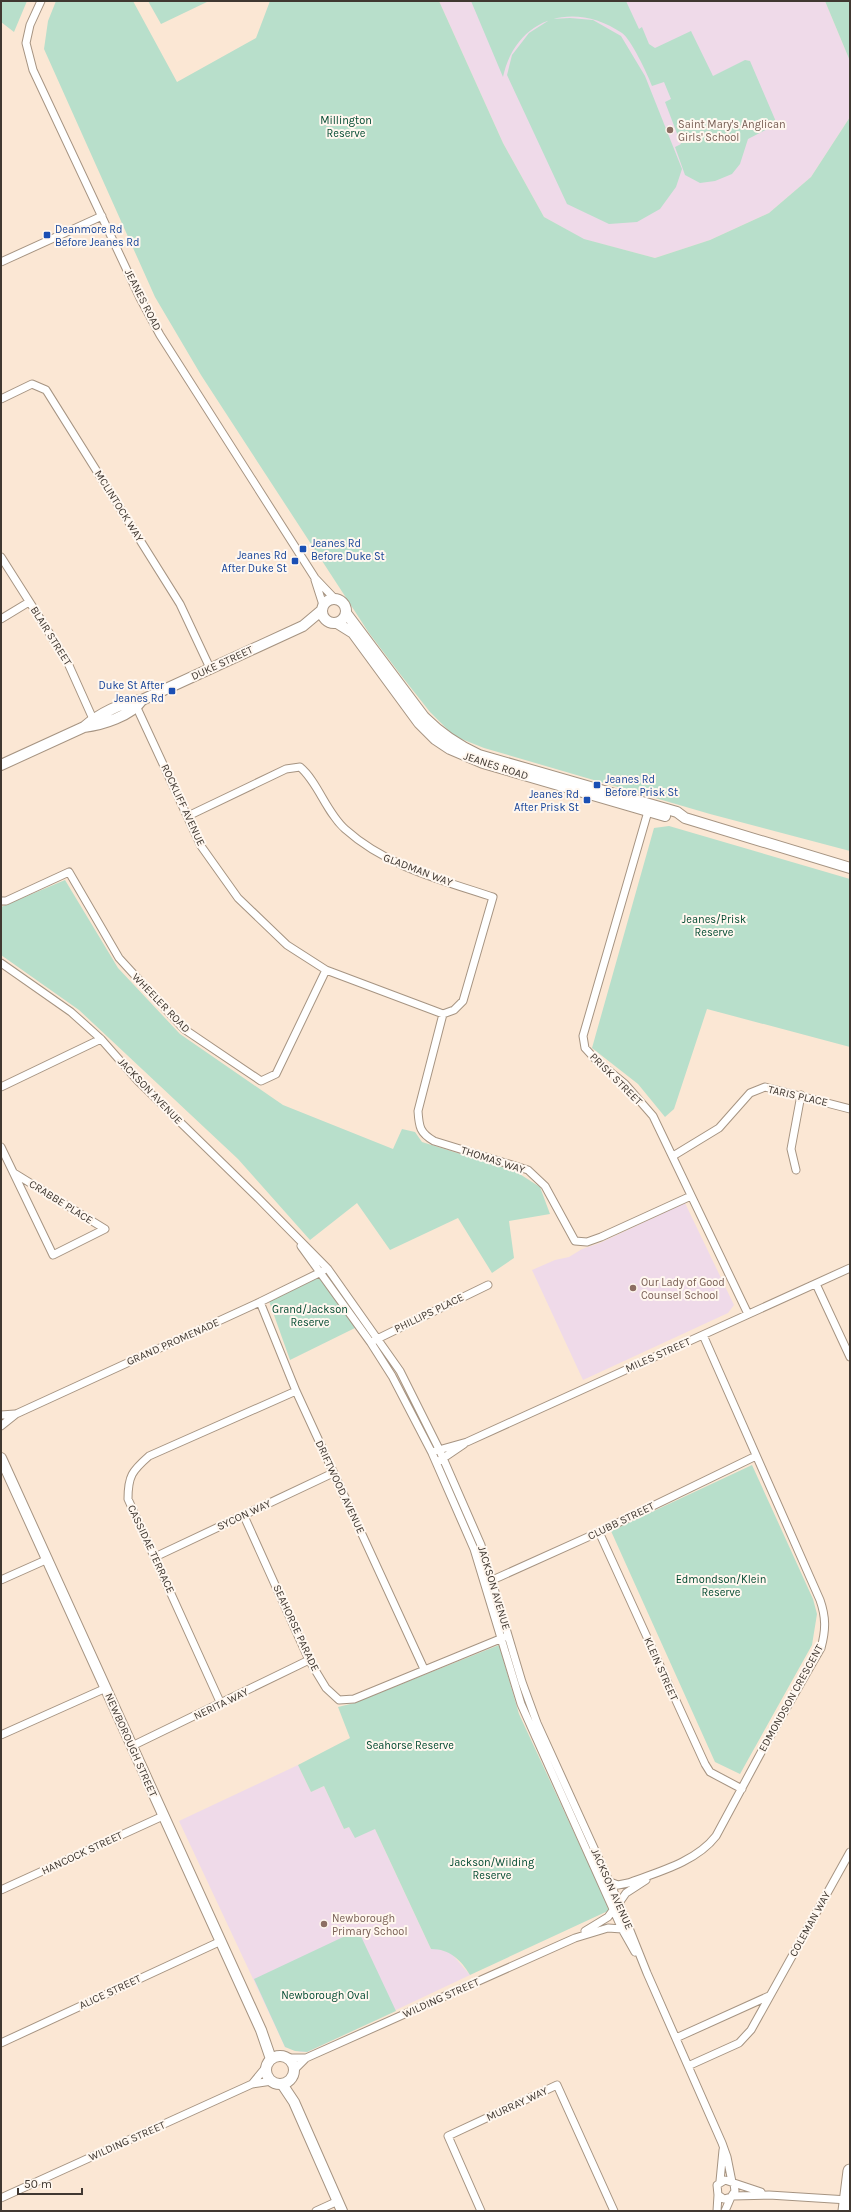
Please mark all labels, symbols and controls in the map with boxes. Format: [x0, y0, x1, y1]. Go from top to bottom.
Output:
park label: Millington Reserve [320, 114, 372, 140]
place label: Saint Mary's Anglican Girls' School [678, 118, 786, 144]
marker: Saint Mary's Anglican Girls' School [665, 125, 675, 135]
place label: Deanmore Rd Before Jeanes Rd [55, 223, 140, 249]
marker: Deanmore Rd Before Jeanes Rd [42, 230, 52, 240]
street label: JEANES ROAD [122, 267, 164, 333]
street label: MCLINTOCK WAY [92, 468, 146, 544]
place label: Jeanes Rd Before Duke St [311, 537, 385, 563]
marker: Jeanes Rd Before Duke St [298, 544, 308, 554]
place label: Jeanes Rd After Duke St [222, 549, 287, 575]
marker: Jeanes Rd After Duke St [290, 556, 300, 566]
street label: BLAIR STREET [28, 604, 75, 668]
street label: DUKE STREET [189, 643, 255, 683]
place label: Duke St After Jeanes Rd [99, 679, 164, 705]
marker: Duke St After Jeanes Rd [167, 686, 177, 696]
street label: JEANES ROAD [462, 749, 530, 783]
street label: ROCKLIFF AVENUE [158, 762, 208, 848]
place label: Jeanes Rd Before Prisk St [605, 773, 678, 799]
marker: Jeanes Rd Before Prisk St [592, 780, 602, 790]
place label: Jeanes Rd After Prisk St [514, 788, 579, 814]
marker: Jeanes Rd After Prisk St [582, 795, 592, 805]
street label: GLADMAN WAY [382, 851, 454, 889]
park label: Jeanes/Prisk Reserve [682, 913, 746, 939]
street label: WHEELER ROAD [129, 971, 193, 1035]
street label: PRISK STREET [587, 1050, 645, 1108]
street label: JACKSON AVENUE [115, 1055, 185, 1127]
street label: TARIS PLACE [767, 1083, 829, 1109]
street label: THOMAS WAY [459, 1144, 527, 1176]
street label: CRABBE PLACE [27, 1177, 95, 1227]
place label: Our Lady of Good Counsel School [641, 1276, 725, 1302]
marker: Our Lady of Good Counsel School [628, 1283, 638, 1293]
street label: PHILLIPS PLACE [392, 1291, 466, 1335]
park label: Grand/Jackson Reserve [272, 1303, 348, 1329]
street label: GRAND PROMENADE [125, 1316, 221, 1368]
street label: MILES STREET [623, 1335, 693, 1375]
street label: DRIFTWOOD AVENUE [313, 1438, 367, 1536]
street label: SYCON WAY [215, 1497, 273, 1533]
street label: CLUBB STREET [586, 1499, 657, 1543]
street label: CASSIDAE TERRACE [125, 1503, 177, 1595]
street label: JACKSON AVENUE [475, 1544, 513, 1632]
park label: Edmondson/Klein Reserve [676, 1573, 766, 1599]
street label: SEAHORSE PARADE [270, 1583, 322, 1673]
street label: KLEIN STREET [641, 1635, 681, 1703]
street label: EDMONDSON CRESCENT [756, 1642, 826, 1754]
street label: NERITA WAY [192, 1685, 250, 1723]
street label: NEWBOROUGH STREET [102, 1691, 160, 1799]
park label: Seahorse Reserve [366, 1739, 454, 1752]
street label: HANCOCK STREET [39, 1828, 125, 1877]
street label: JACKSON AVENUE [588, 1846, 636, 1932]
park label: Jackson/Wilding Reserve [450, 1856, 535, 1882]
street label: COLEMAN WAY [787, 1889, 833, 1959]
place label: Newborough Primary School [332, 1912, 407, 1938]
marker: Newborough Primary School [319, 1919, 329, 1929]
street label: ALICE STREET [77, 1972, 143, 2012]
street label: WILDING STREET [401, 1975, 482, 2021]
park label: Newborough Oval [281, 1989, 369, 2002]
street label: MURRAY WAY [484, 2084, 550, 2124]
street label: WILDING STREET [87, 2118, 168, 2164]
scale bar [18, 2170, 82, 2196]
text: 50 m [24, 2177, 52, 2191]

